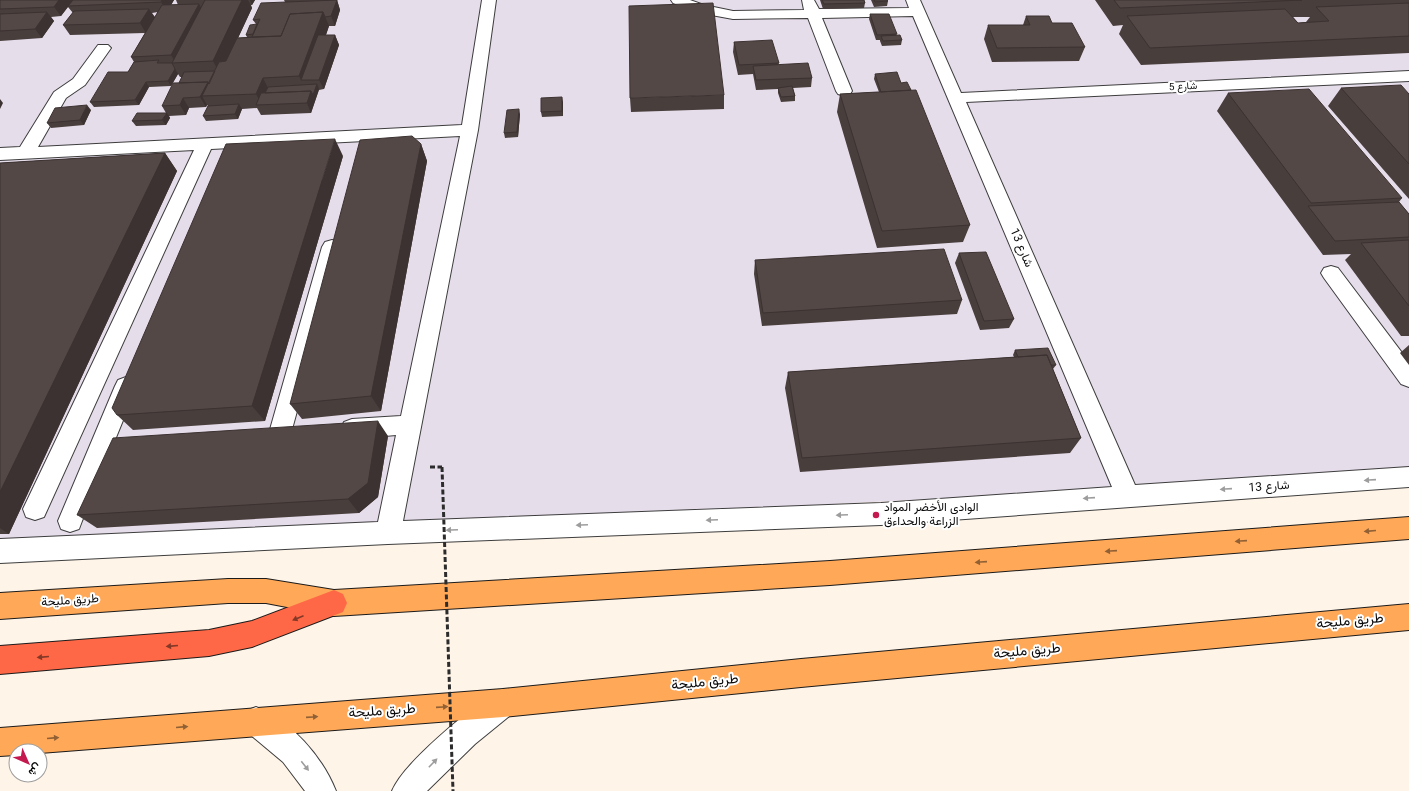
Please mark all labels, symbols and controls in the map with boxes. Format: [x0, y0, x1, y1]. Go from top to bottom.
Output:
street label: شارع 5 [1168, 79, 1198, 95]
street label: شارع 13 [1005, 226, 1037, 270]
street label: شارع 13 [1248, 477, 1290, 497]
one-way arrow [1363, 477, 1376, 483]
one-way arrow [1220, 486, 1232, 493]
one-way arrow [1083, 495, 1095, 502]
place label: الوادى الأخضر المواد الزراعة والحداءق [884, 499, 979, 531]
marker: الوادى الأخضر المواد الزراعة والحداءق [871, 510, 881, 520]
one-way arrow [836, 512, 848, 519]
one-way arrow [706, 517, 718, 524]
one-way arrow [576, 522, 588, 529]
one-way arrow [446, 527, 458, 534]
one-way arrow [1364, 528, 1376, 535]
one-way arrow [1235, 538, 1247, 545]
one-way arrow [1105, 548, 1117, 555]
one-way arrow [975, 558, 987, 565]
street label: طريق مليحة [41, 590, 100, 612]
street label: طريق مليحة [1316, 608, 1384, 636]
one-way arrow [292, 615, 304, 621]
street label: طريق مليحة [993, 638, 1061, 666]
one-way arrow [166, 643, 178, 650]
one-way arrow [37, 654, 49, 660]
street label: طريق مليحة [670, 669, 740, 697]
street label: طريق مليحة [348, 699, 416, 725]
one-way arrow [436, 704, 448, 711]
one-way arrow [306, 713, 318, 720]
one-way arrow [176, 723, 188, 730]
one-way arrow [47, 734, 59, 741]
north arrow [8, 743, 48, 783]
text: ش [23, 758, 45, 780]
one-way arrow [428, 758, 437, 767]
one-way arrow [301, 760, 309, 771]

